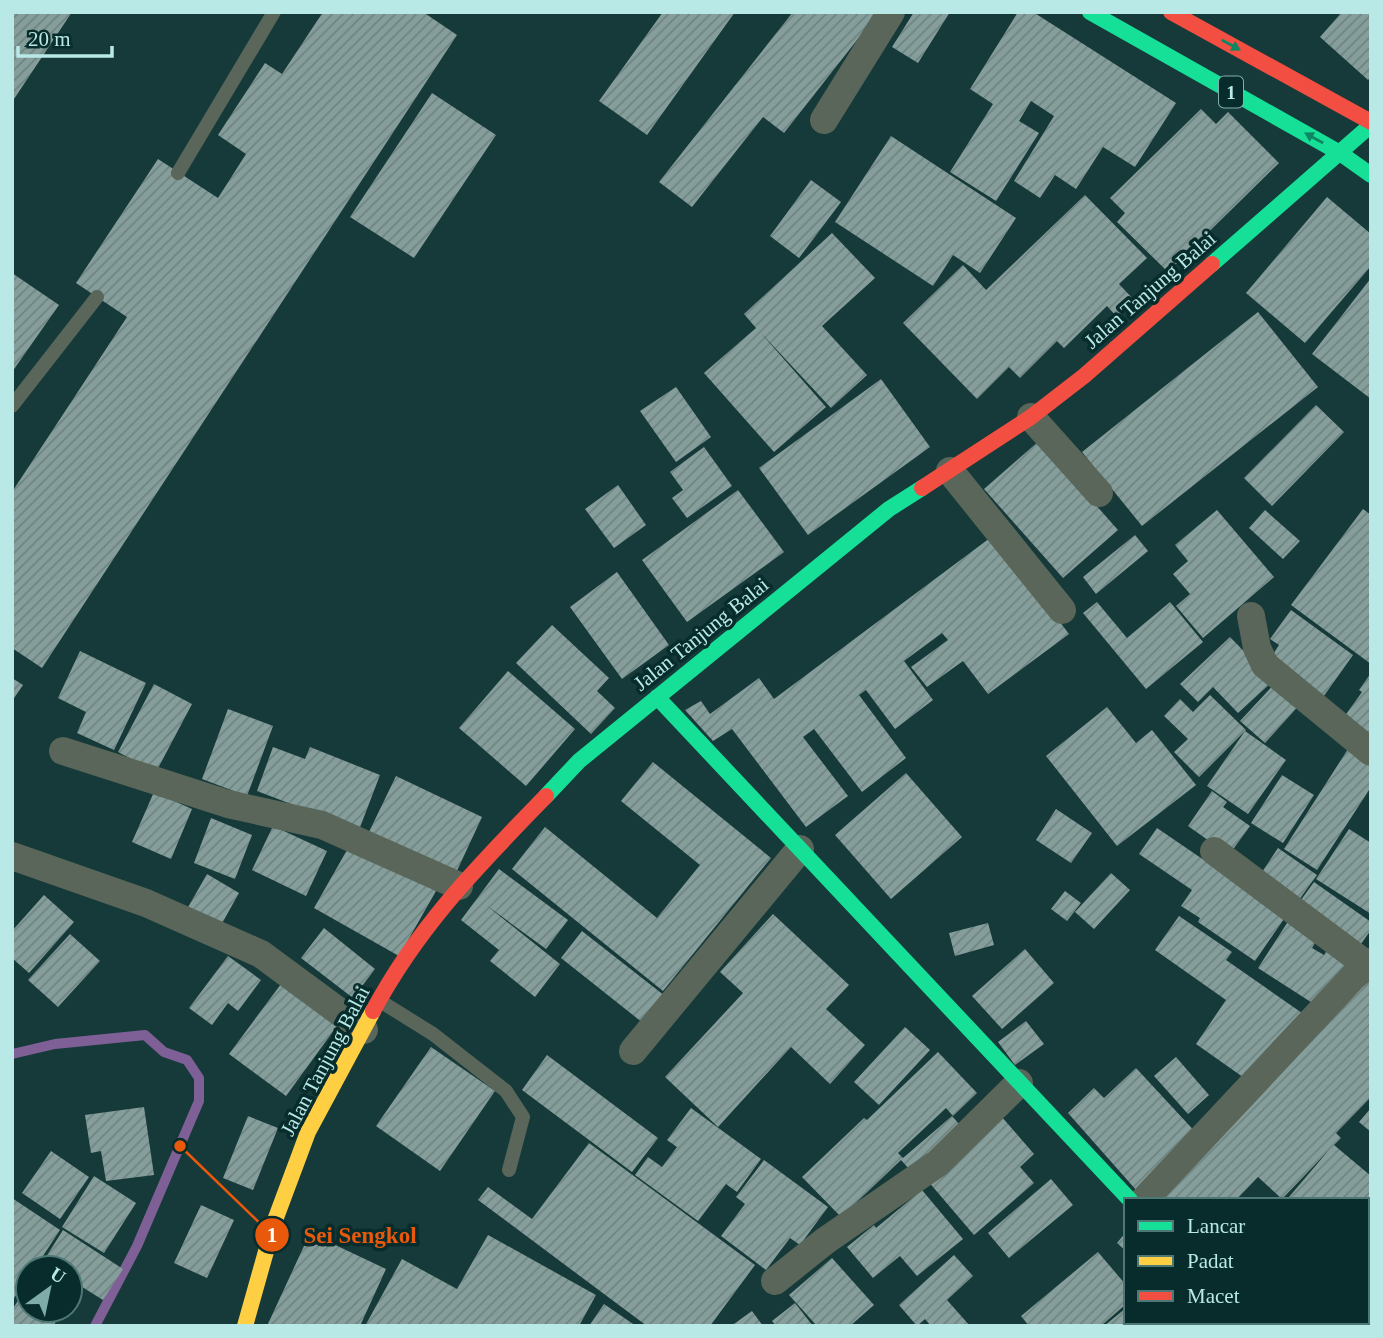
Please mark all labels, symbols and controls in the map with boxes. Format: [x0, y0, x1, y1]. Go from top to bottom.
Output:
scale bar [18, 14, 112, 58]
text: 20 m [28, 27, 71, 51]
one-way arrow [1222, 39, 1241, 51]
road number: 1 [1219, 76, 1243, 108]
one-way arrow [1304, 132, 1323, 144]
street label: Jalan Tanjung Balai [1079, 226, 1221, 354]
street label: Jalan Tanjung Balai [629, 572, 773, 696]
street label: Jalan Tanjung Balai [275, 982, 375, 1140]
legend [1124, 1198, 1369, 1324]
callout: Sei Sengkol [255, 1213, 431, 1257]
text: Lancar [1187, 1214, 1245, 1238]
text: 1 [267, 1223, 277, 1247]
text: Sei Sengkol [303, 1223, 417, 1248]
text: Padat [1187, 1249, 1234, 1273]
north arrow [14, 1254, 84, 1324]
text: U [47, 1263, 70, 1288]
text: Macet [1187, 1284, 1240, 1308]

